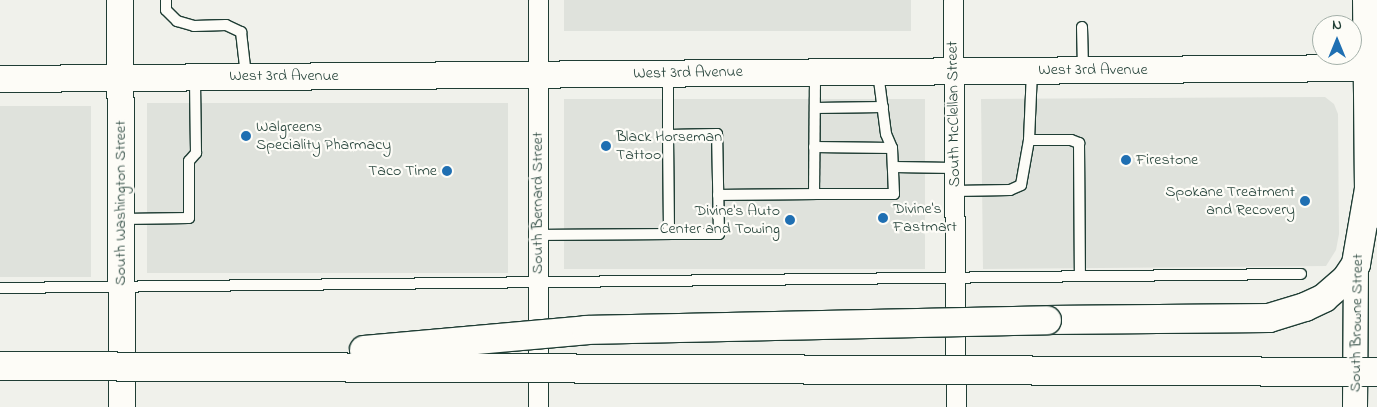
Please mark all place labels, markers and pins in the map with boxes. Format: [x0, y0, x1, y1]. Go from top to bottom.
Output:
place label: Walgreens Speciality Pharmacy [256, 117, 391, 155]
place label: Black Horseman Tattoo [616, 127, 722, 165]
marker: Walgreens Speciality Pharmacy [240, 130, 252, 142]
marker: Black Horseman Tattoo [600, 140, 612, 152]
place label: Firestone [1136, 150, 1198, 170]
marker: Firestone [1120, 154, 1132, 166]
place label: Taco Time [368, 161, 437, 181]
marker: Taco Time [441, 165, 453, 177]
place label: Spokane Treatment and Recovery [1165, 182, 1295, 220]
marker: Spokane Treatment and Recovery [1299, 195, 1311, 207]
place label: Divine's Fastmart [893, 199, 957, 237]
place label: Divine's Auto Center and Towing [660, 201, 780, 239]
marker: Divine's Fastmart [877, 212, 889, 224]
marker: Divine's Auto Center and Towing [784, 214, 796, 226]

